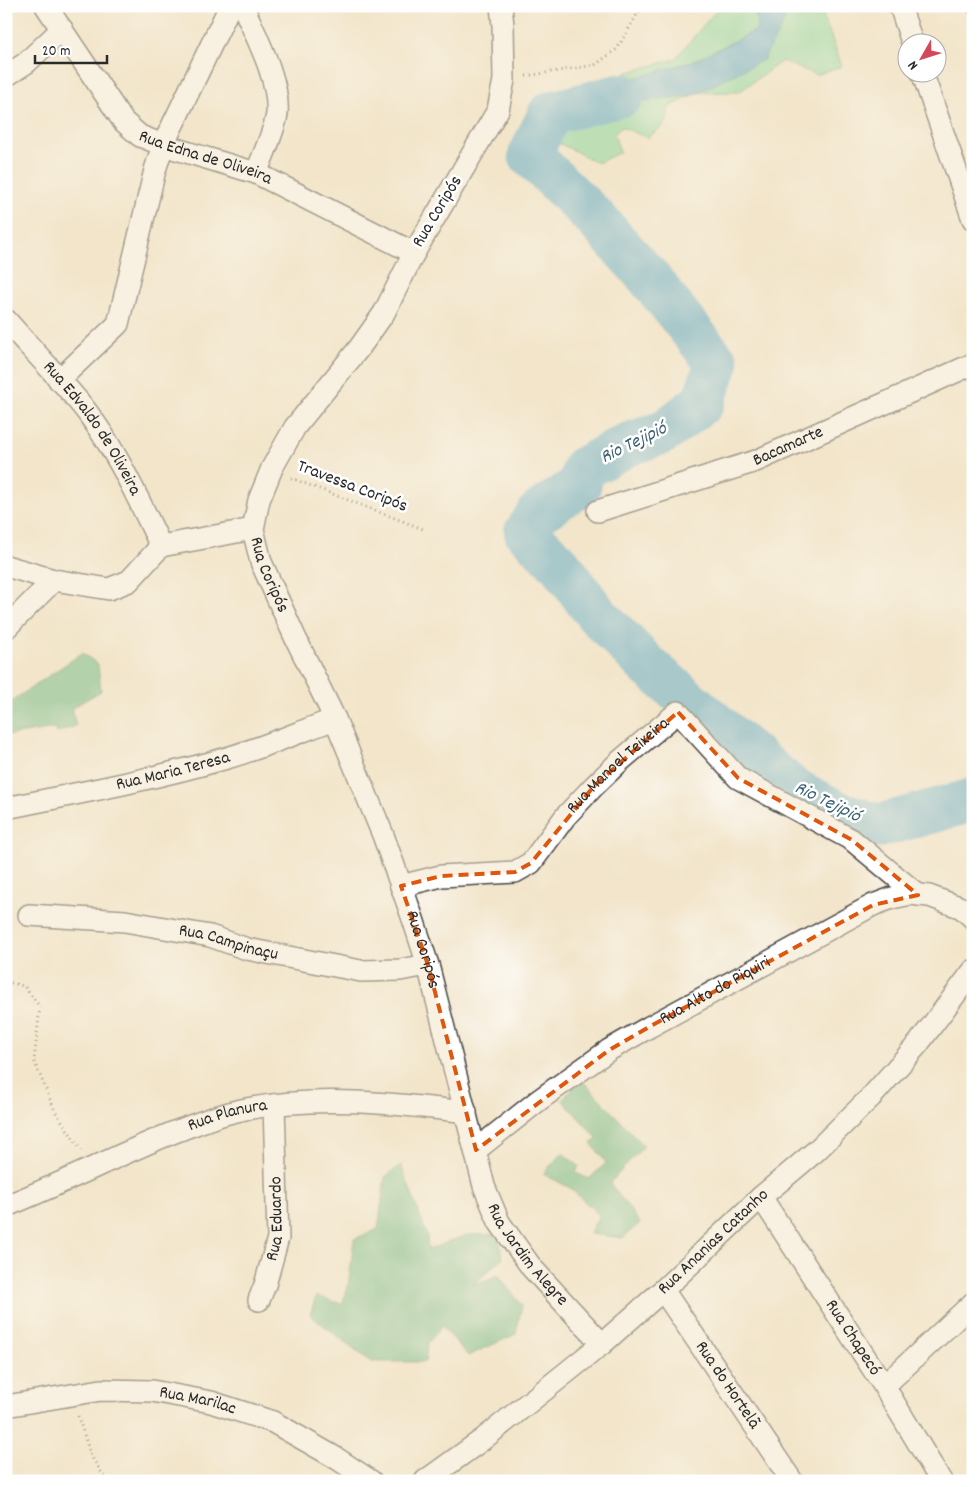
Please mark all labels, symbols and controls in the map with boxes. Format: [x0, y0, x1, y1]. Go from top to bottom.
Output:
scale bar [35, 32, 108, 64]
north arrow [896, 32, 946, 82]
text: 20 m [42, 41, 70, 63]
text: N [903, 56, 923, 74]
street label: Rua Edna de Oliveira [135, 124, 277, 192]
street label: Rua Coripós [407, 171, 469, 253]
street label: Rua Edvaldo de Oliveira [37, 356, 147, 500]
water label: Rio Tejipió [596, 415, 674, 472]
street label: Bacamarte [749, 420, 828, 473]
street label: Travessa Coripós [293, 455, 411, 519]
street label: Rua Coripós [243, 534, 295, 617]
street label: Rua Manoel Teixeira [561, 711, 676, 820]
street label: Rua Maria Teresa [114, 745, 233, 798]
water label: Rio Tejipió [789, 775, 867, 832]
street label: Rua Coripós [399, 908, 446, 991]
street label: Rua Campinaçu [177, 918, 280, 967]
street label: Rua Alto do Piquiri [655, 950, 775, 1031]
street label: Rua Planura [184, 1093, 269, 1138]
street label: Rua Eduardo [260, 1176, 291, 1264]
street label: Rua Ananias Catanho [652, 1183, 774, 1301]
street label: Rua Jardim Alegre [480, 1200, 574, 1312]
street label: Rua Chapecó [819, 1295, 887, 1381]
street label: Rua do Hortelã [689, 1336, 766, 1434]
street label: Rua Marilac [157, 1380, 239, 1422]

